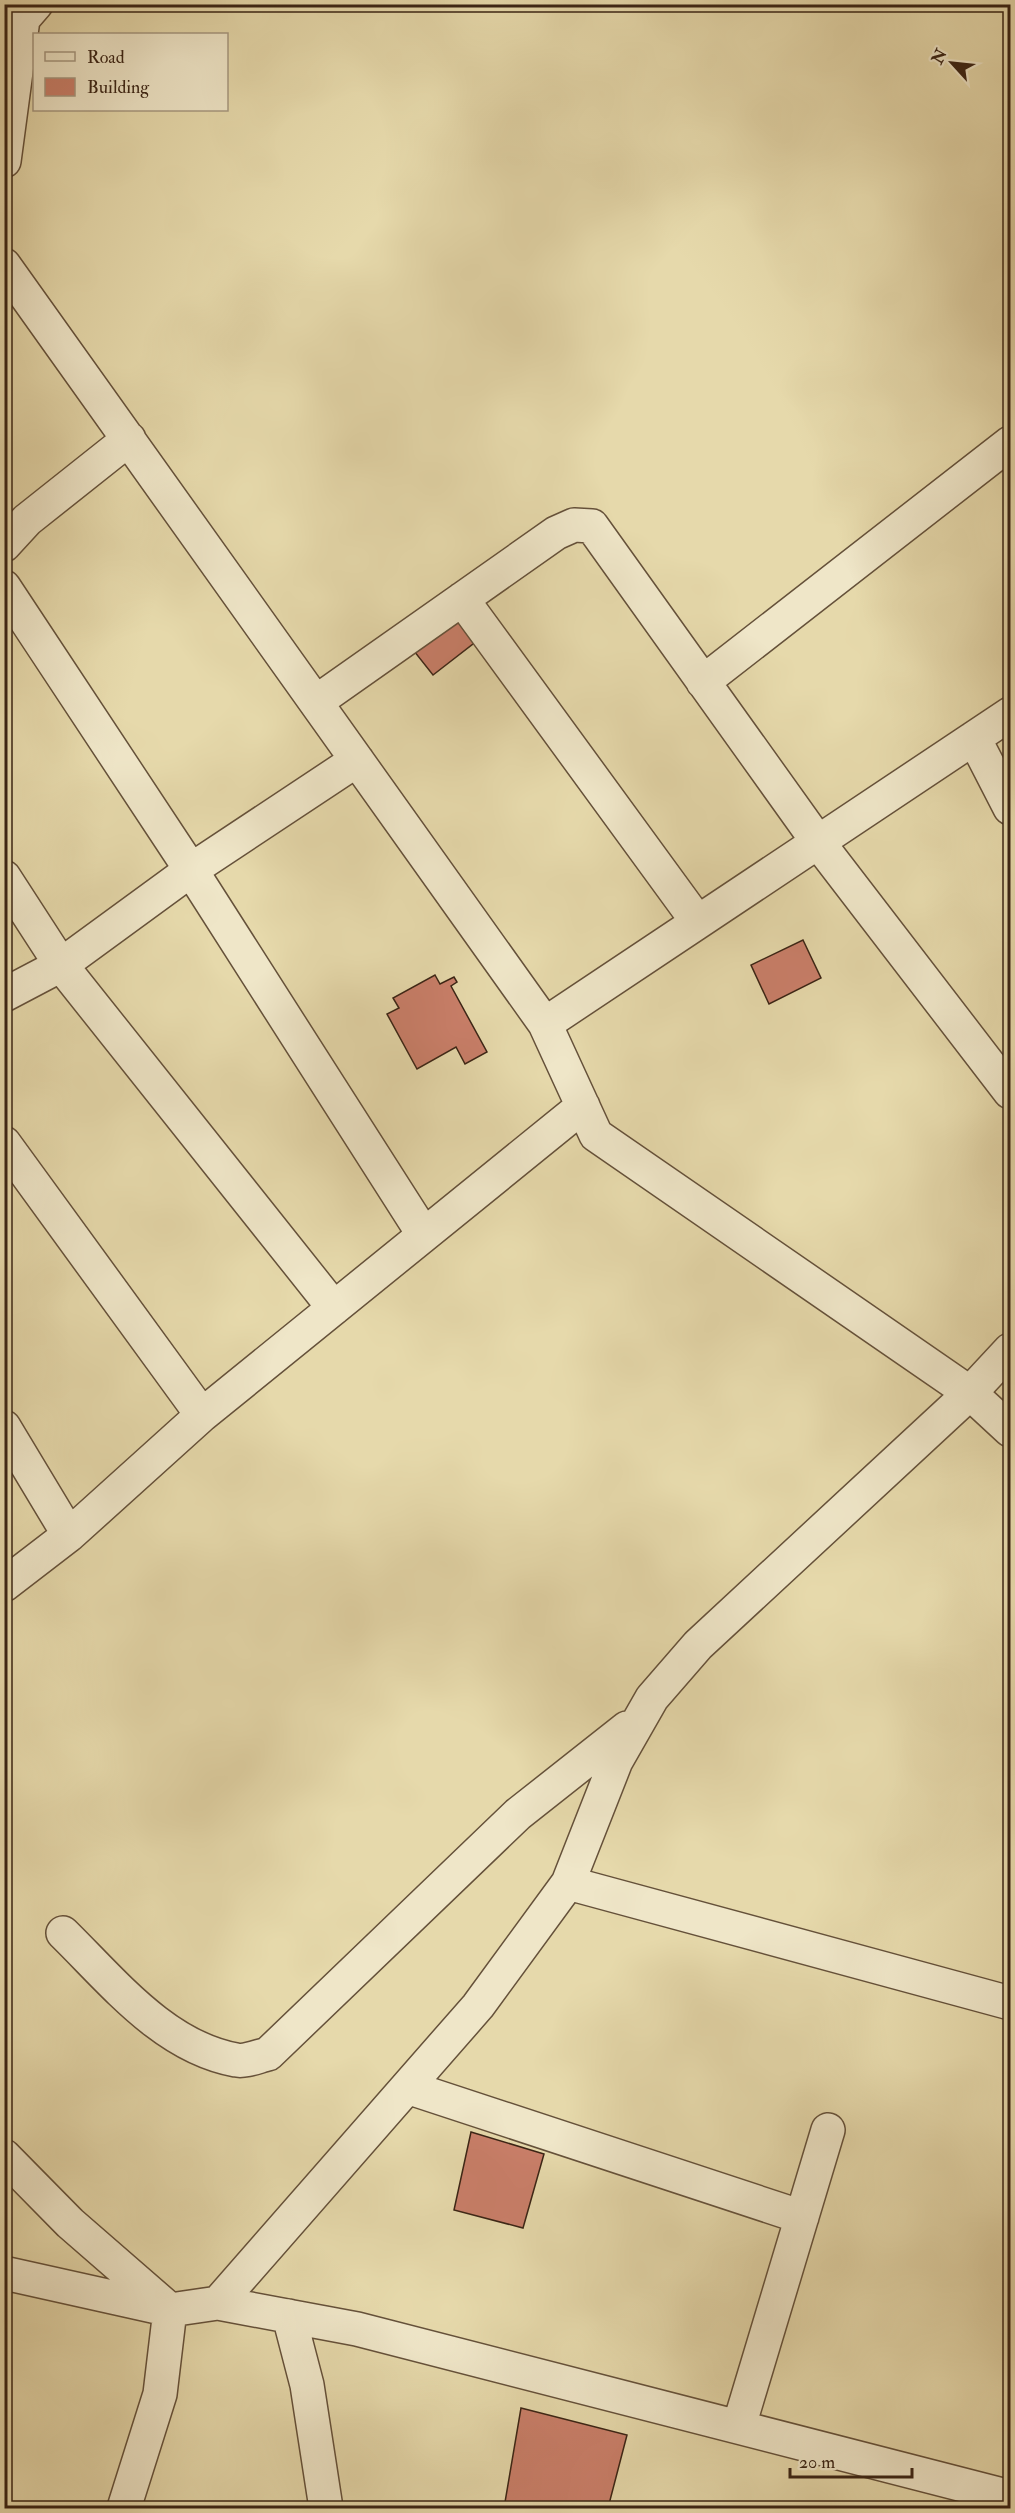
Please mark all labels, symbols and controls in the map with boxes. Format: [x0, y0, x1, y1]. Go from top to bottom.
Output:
legend [33, 33, 228, 111]
north arrow [922, 33, 982, 93]
text: N [927, 45, 952, 68]
text: Road [87, 46, 125, 69]
text: Building [87, 76, 150, 99]
scale bar [790, 2441, 912, 2479]
text: 20 m [799, 2451, 835, 2474]

